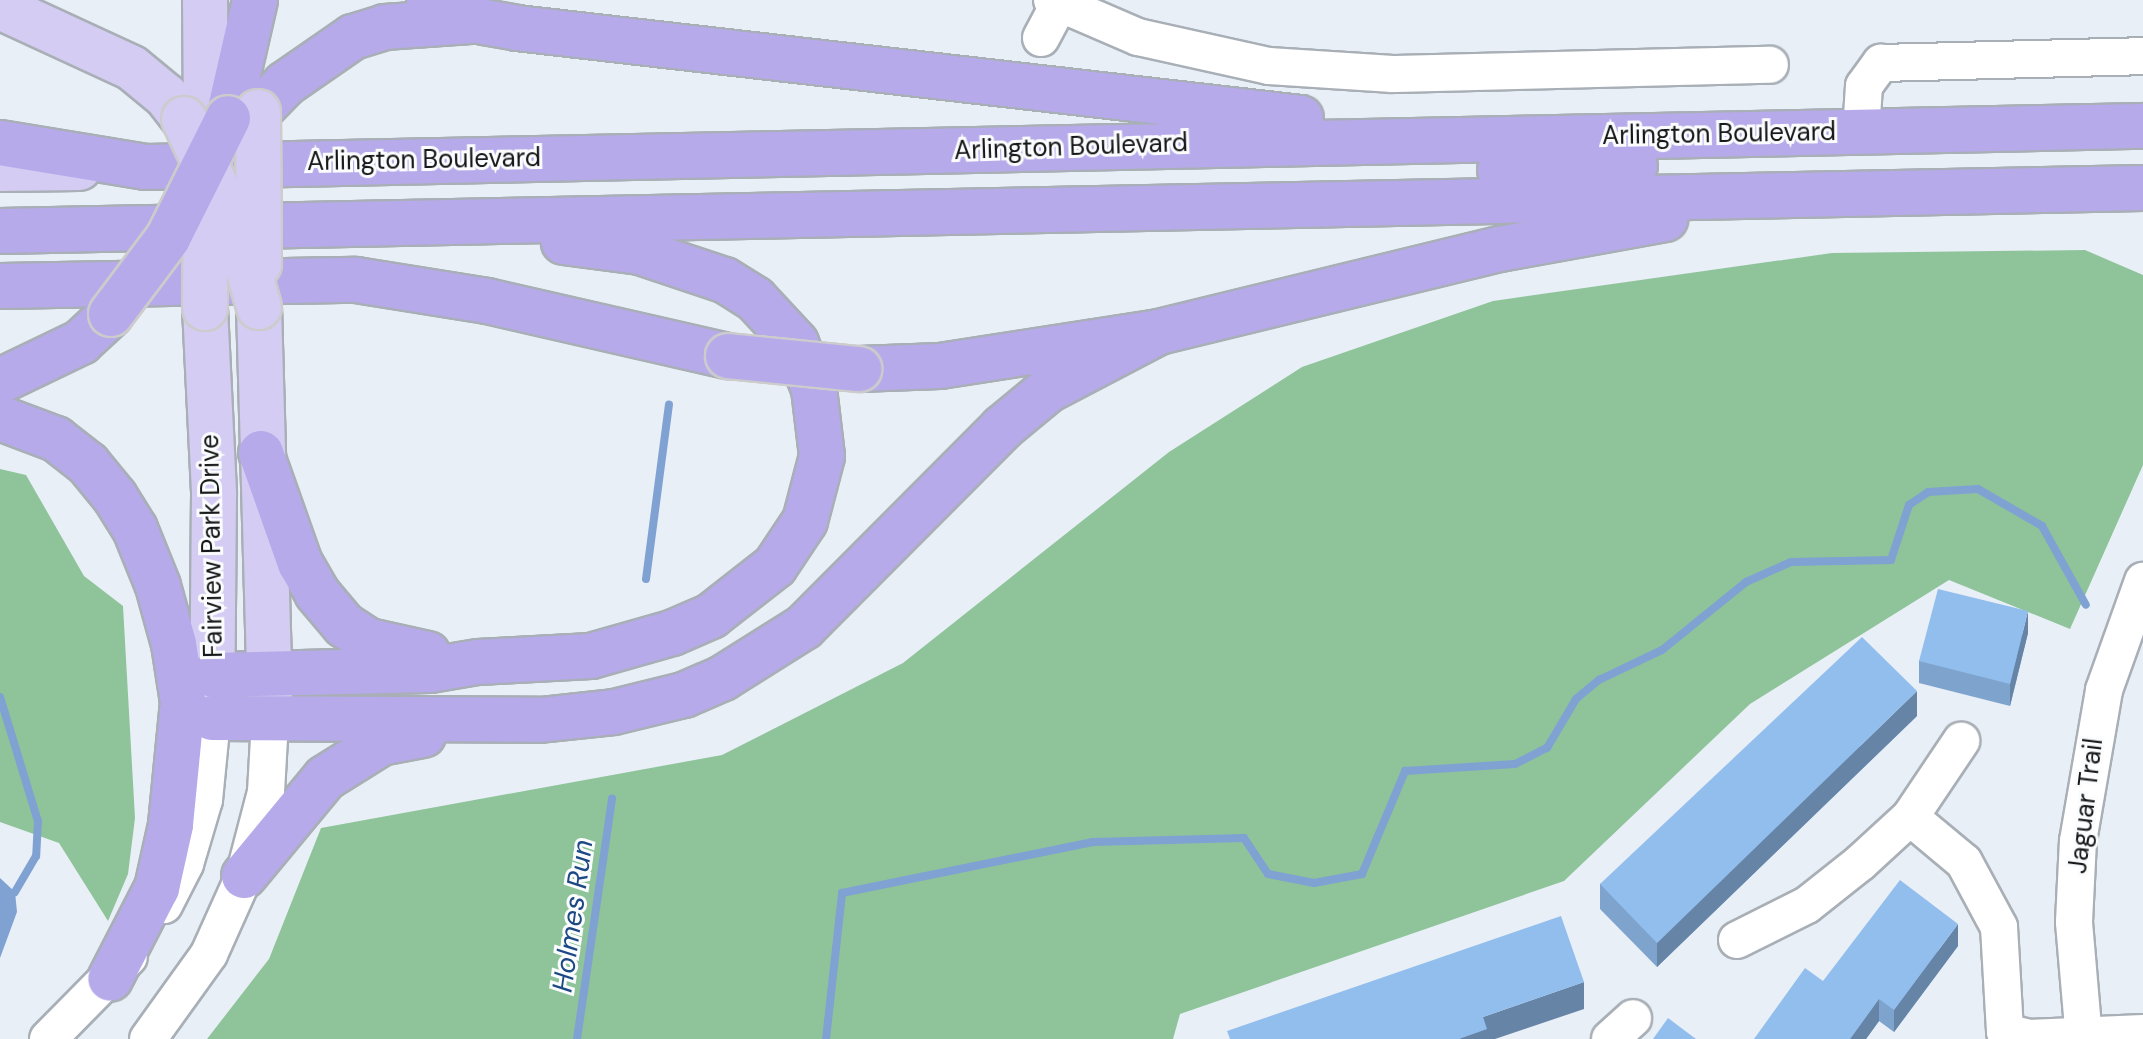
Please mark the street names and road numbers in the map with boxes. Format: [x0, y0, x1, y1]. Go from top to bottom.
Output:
street label: Arlington Boulevard [1602, 116, 1836, 152]
street label: Arlington Boulevard [953, 127, 1189, 167]
street label: Arlington Boulevard [307, 142, 541, 178]
street label: Fairview Park Drive [194, 434, 230, 658]
street label: Jaguar Trail [2062, 737, 2110, 875]

